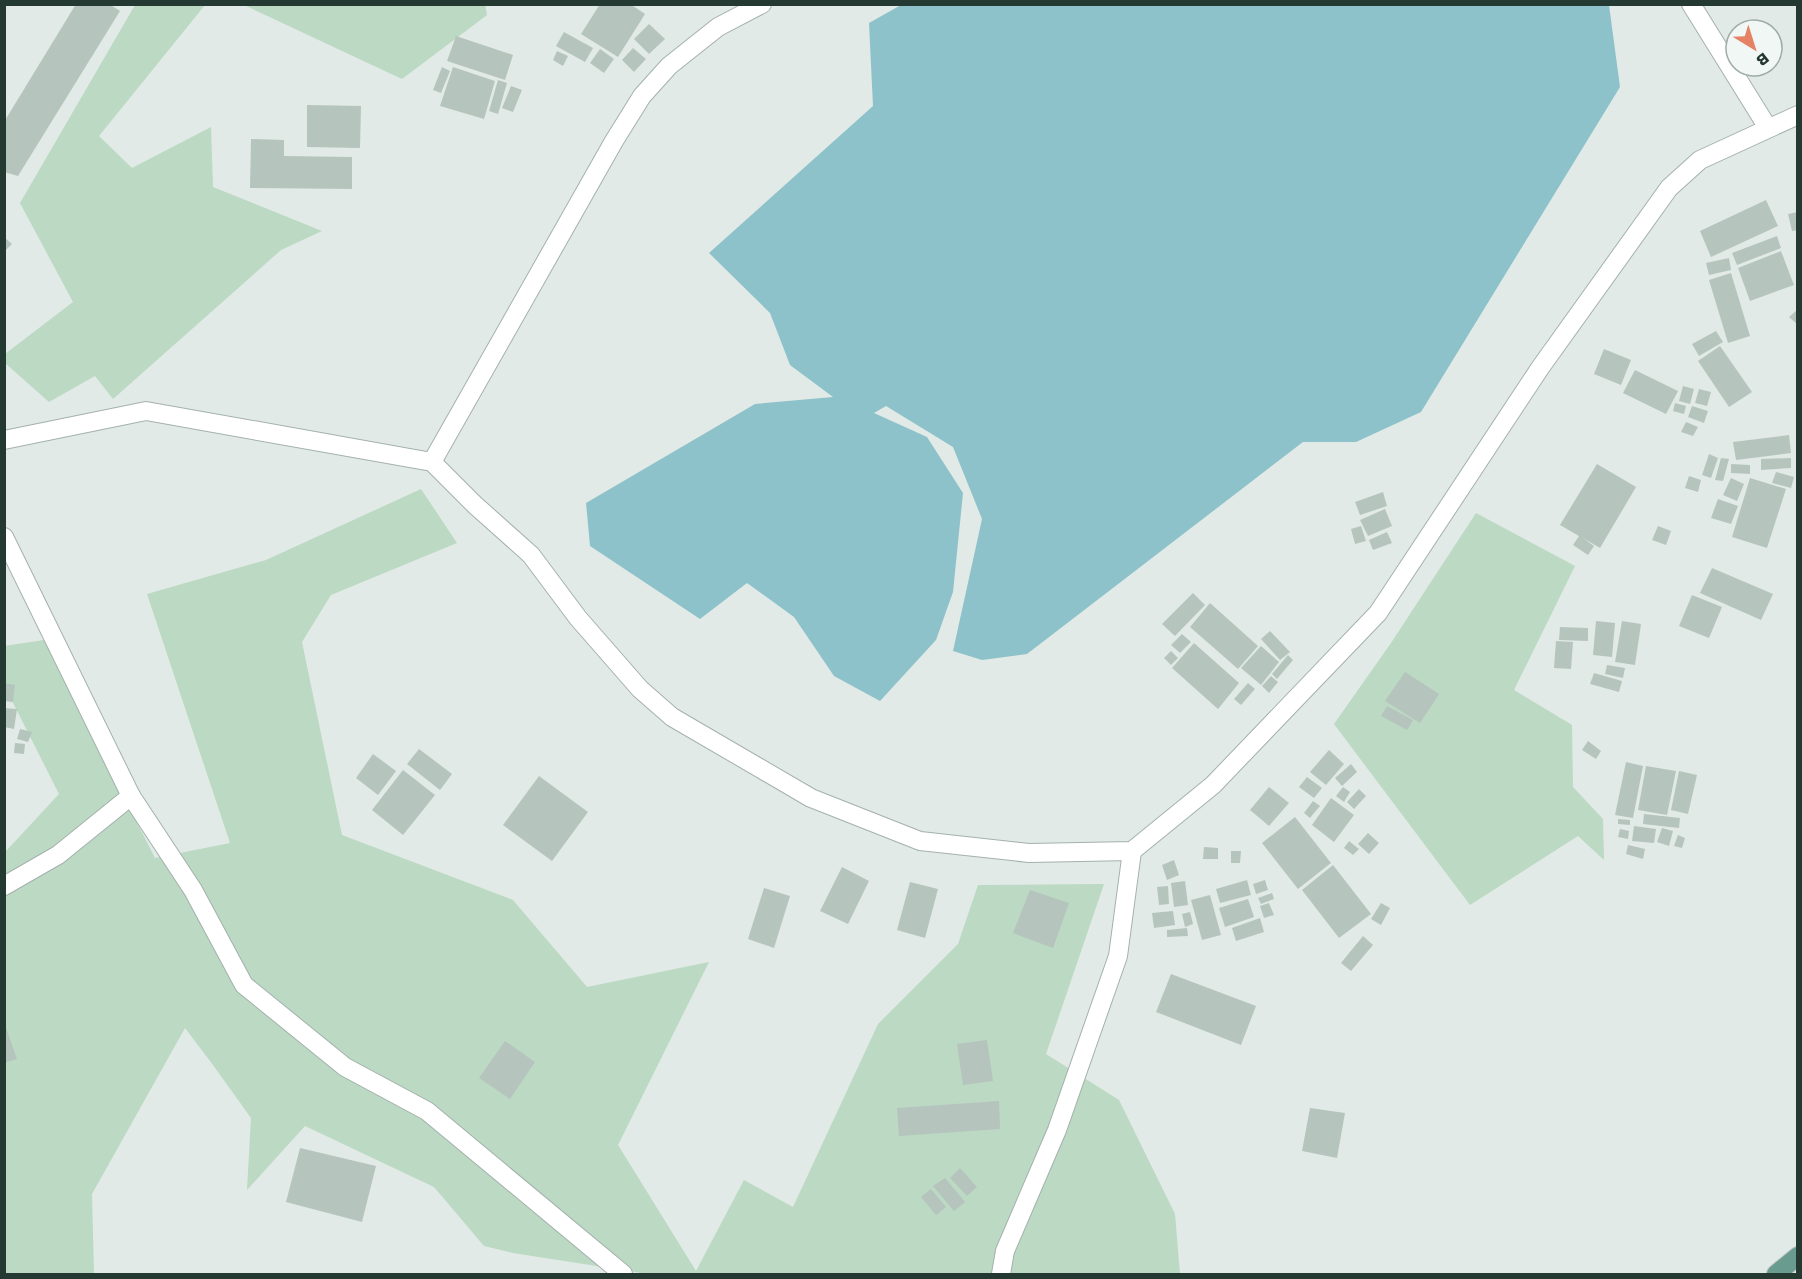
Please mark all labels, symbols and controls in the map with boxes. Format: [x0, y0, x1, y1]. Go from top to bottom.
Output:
north arrow [1724, 18, 1784, 78]
text: B [1753, 49, 1773, 70]

